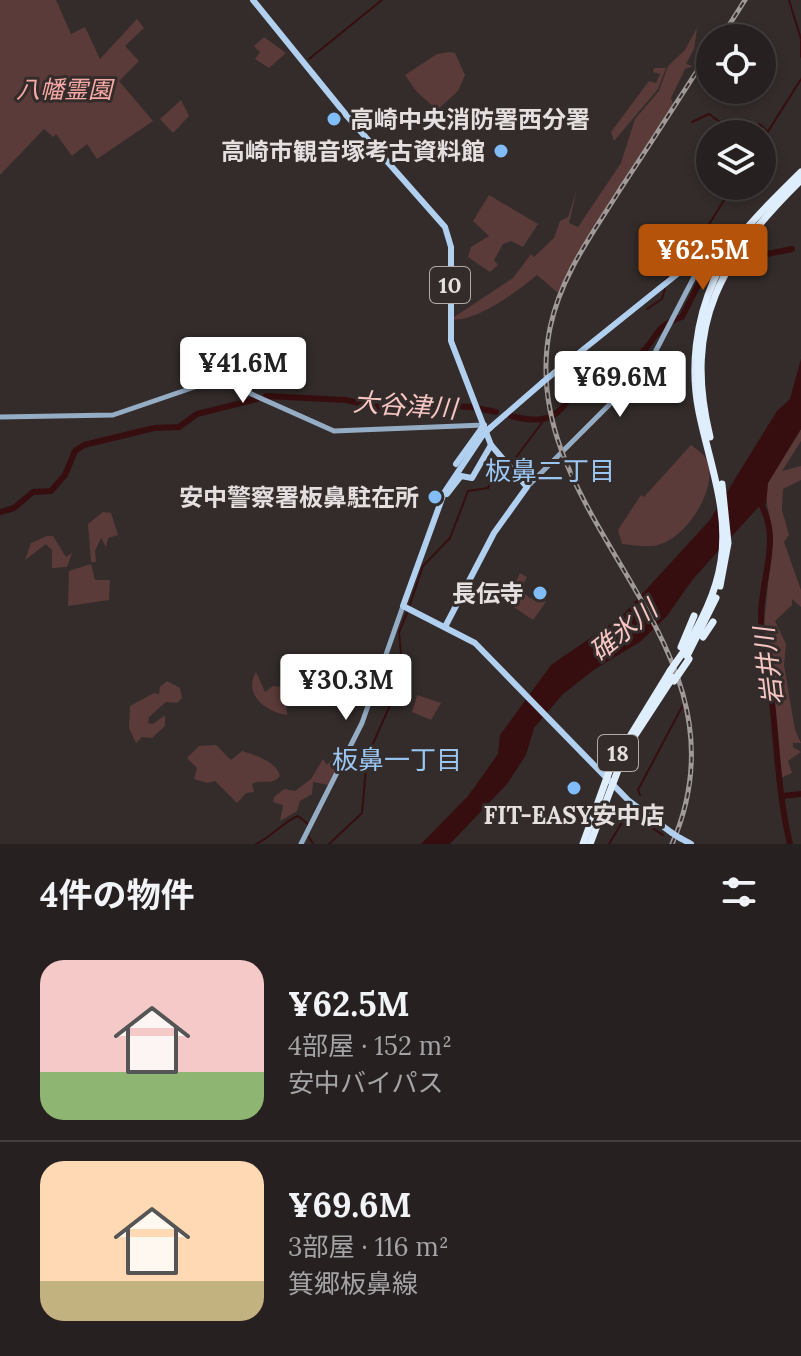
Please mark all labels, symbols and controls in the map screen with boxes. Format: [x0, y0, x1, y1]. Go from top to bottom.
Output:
map controls [696, 24, 776, 200]
button: locate [696, 24, 776, 104]
park label: 八幡霊園 [16, 74, 115, 105]
place label: 高崎中央消防署西分署 [350, 104, 590, 135]
marker: 高崎中央消防署西分署 [325, 110, 343, 128]
button: layers [696, 120, 776, 200]
place label: 高崎市観音塚考古資料館 [221, 136, 485, 167]
marker: 高崎市観音塚考古資料館 [492, 142, 510, 160]
pin: ¥62.5M [638, 224, 768, 292]
text: ¥62.5M [657, 233, 749, 266]
road number: 10 [430, 267, 470, 303]
pin: ¥41.6M [178, 337, 308, 405]
text: ¥41.6M [198, 346, 288, 379]
pin: ¥69.6M [555, 351, 685, 419]
text: ¥69.6M [573, 360, 667, 393]
water label: 大谷津川 [352, 385, 461, 425]
district label: 板鼻二丁目 [485, 454, 615, 487]
place label: 安中警察署板鼻駐在所 [179, 482, 419, 513]
marker: 安中警察署板鼻駐在所 [426, 488, 444, 506]
place label: 長伝寺 [452, 578, 524, 609]
marker: 長伝寺 [531, 584, 549, 602]
water label: 碓氷川 [582, 591, 666, 667]
water label: 岩井川 [747, 622, 789, 707]
pin: ¥30.3M [281, 654, 411, 722]
text: ¥30.3M [298, 663, 394, 696]
road number: 18 [598, 735, 638, 771]
district label: 板鼻一丁目 [332, 743, 462, 776]
marker: FIT-EASY安中店 [565, 779, 583, 797]
place label: FIT-EASY安中店 [484, 800, 664, 831]
icon: filters [717, 870, 761, 914]
text: 4件の物件 [40, 873, 195, 916]
text: ¥62.5M [288, 982, 410, 1025]
icon: home [104, 992, 200, 1088]
text: 4部屋 · 152 m² [288, 1029, 452, 1062]
text: 安中バイパス [288, 1066, 443, 1099]
text: ¥69.6M [288, 1183, 412, 1226]
icon: home [104, 1193, 200, 1289]
text: 3部屋 · 116 m² [288, 1230, 449, 1263]
text: 箕郷板鼻線 [288, 1267, 418, 1300]

